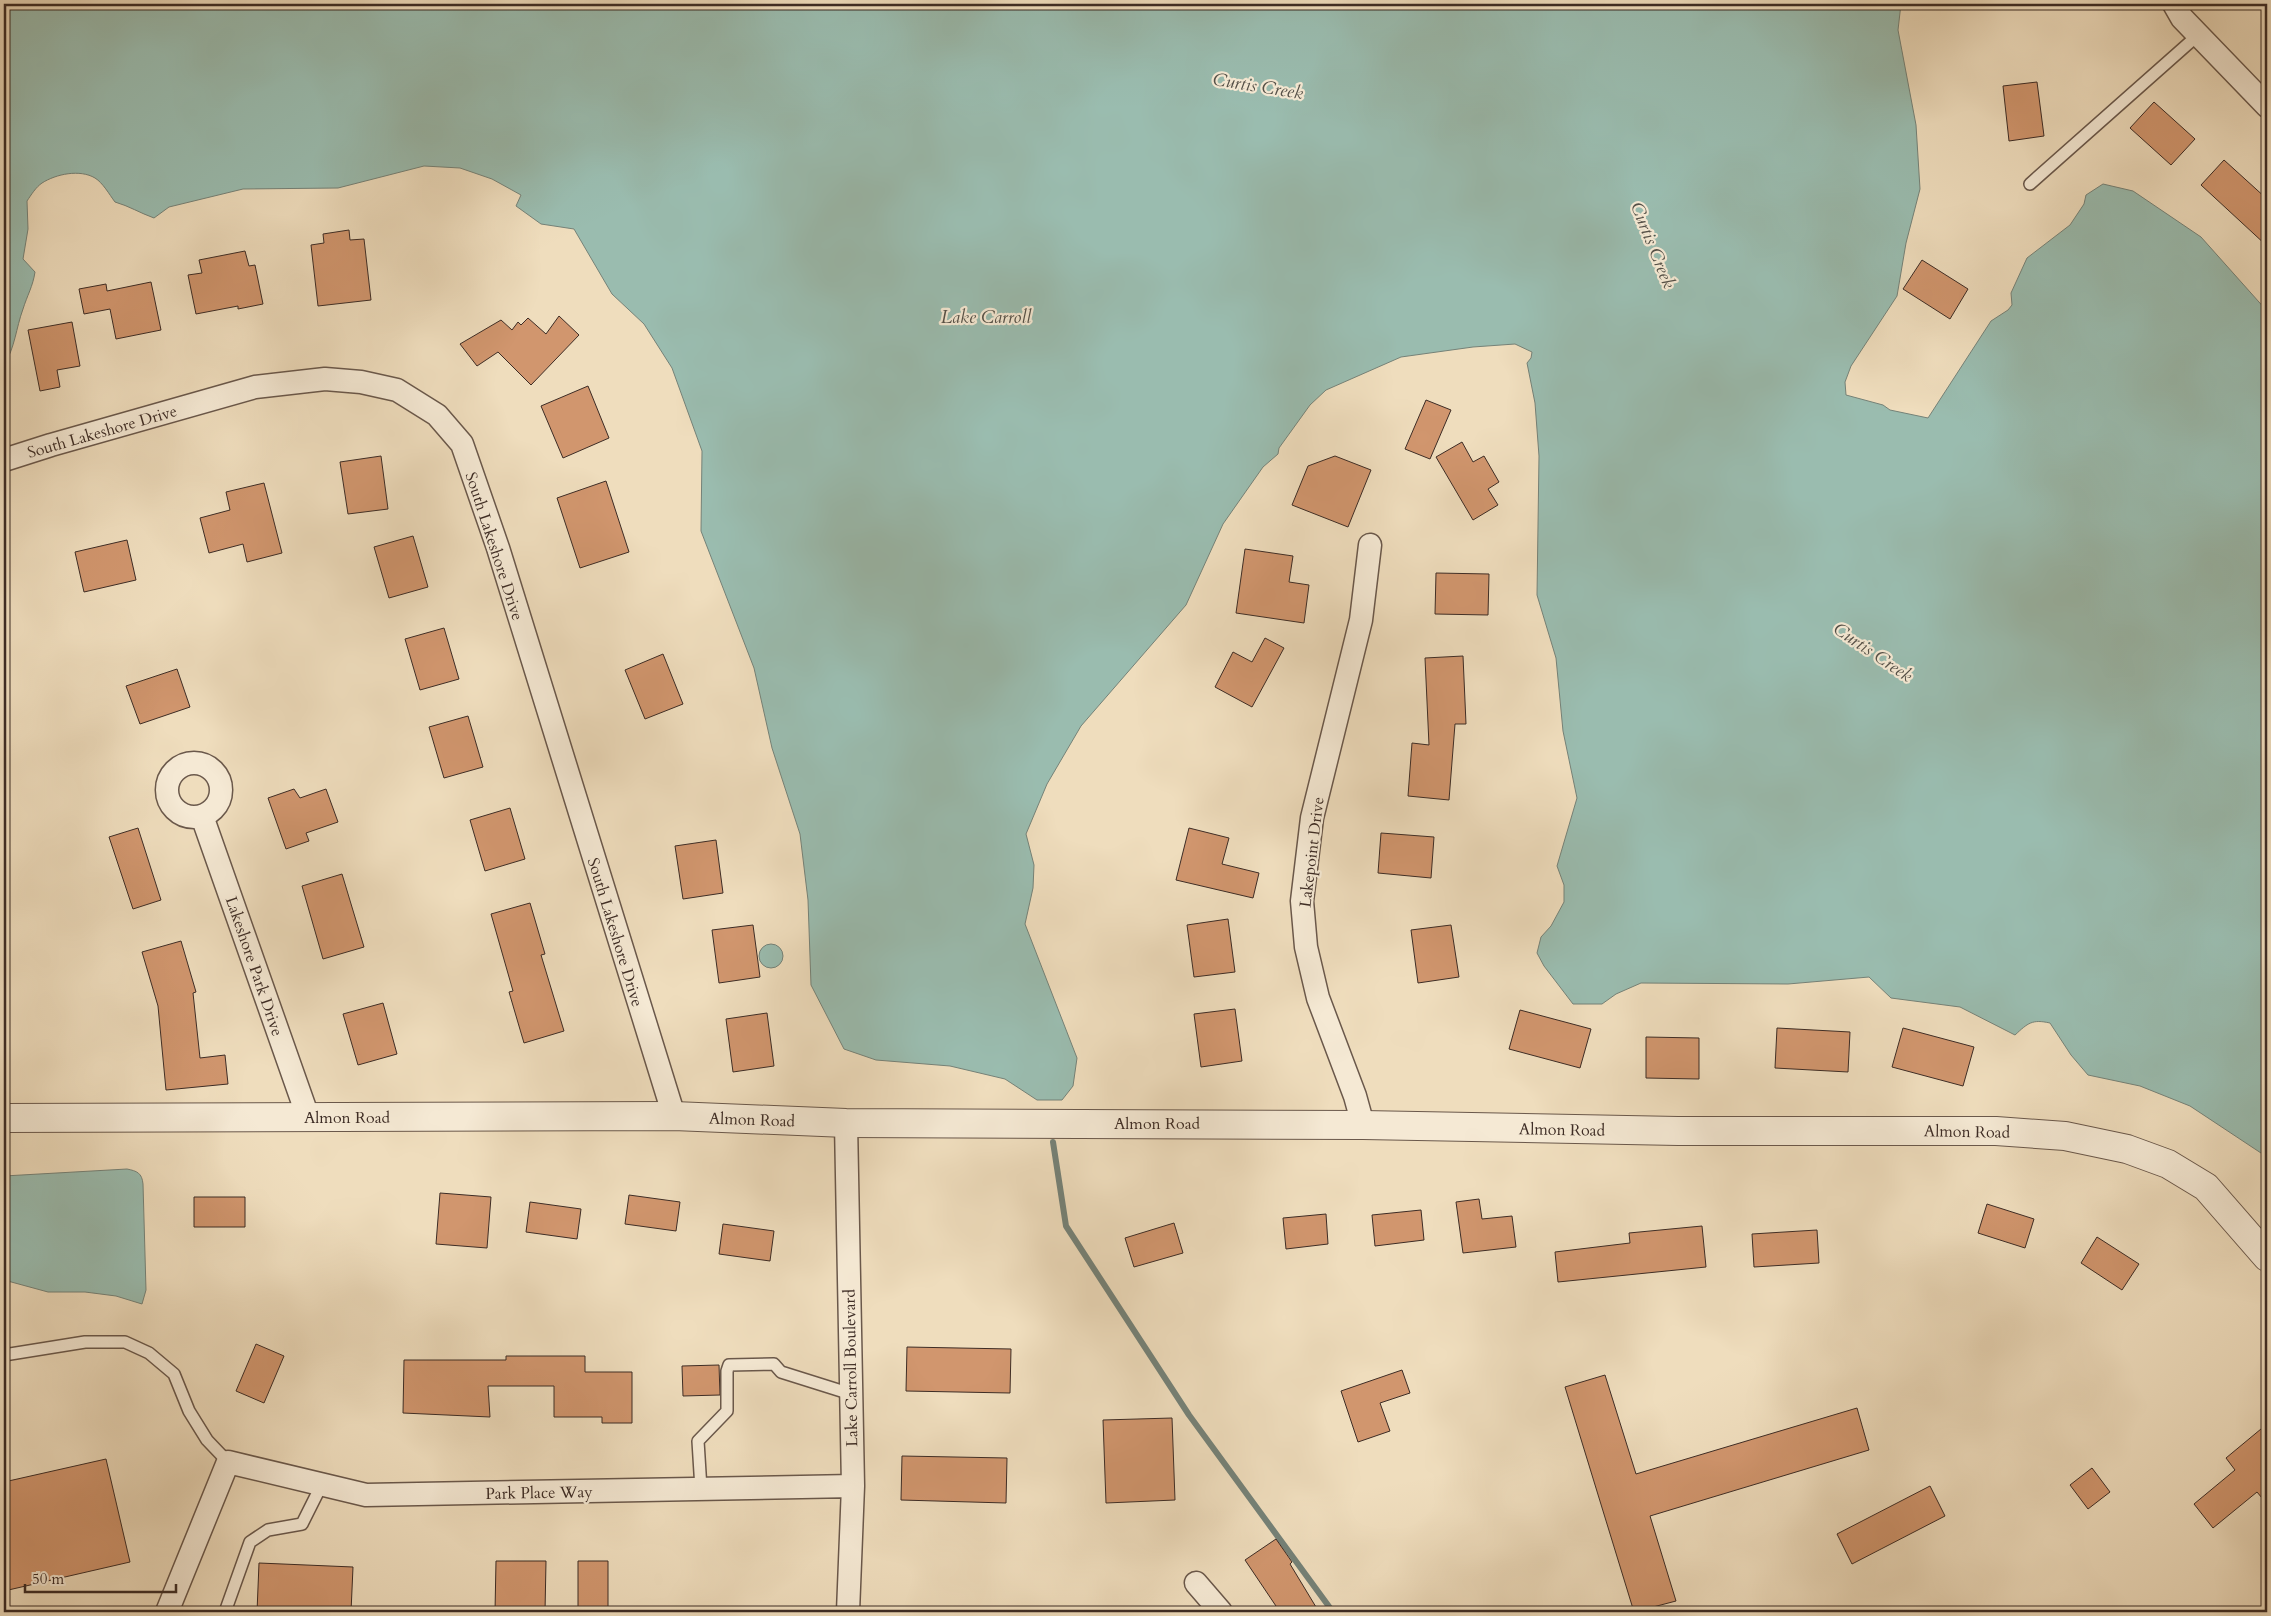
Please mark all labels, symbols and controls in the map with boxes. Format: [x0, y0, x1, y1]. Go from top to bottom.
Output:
water label: Curtis Creek [1211, 67, 1305, 106]
water label: Curtis Creek [1624, 198, 1681, 292]
water label: Lake Carroll [941, 305, 1032, 330]
street label: South Lakeshore Drive [25, 400, 180, 464]
street label: South Lakeshore Drive [460, 469, 528, 623]
water label: Curtis Creek [1828, 617, 1918, 688]
street label: Lakepoint Drive [1294, 796, 1330, 909]
street label: South Lakeshore Drive [582, 855, 648, 1010]
street label: Lakeshore Park Drive [220, 894, 288, 1039]
street label: Almon Road [304, 1107, 391, 1129]
street label: Almon Road [709, 1108, 796, 1133]
street label: Almon Road [1114, 1113, 1201, 1135]
street label: Almon Road [1519, 1118, 1606, 1142]
street label: Almon Road [1924, 1120, 2011, 1144]
street label: Lake Carroll Boulevard [839, 1289, 863, 1447]
street label: Park Place Way [485, 1481, 593, 1505]
scale bar [25, 1561, 176, 1593]
text: 50 m [32, 1569, 64, 1589]

